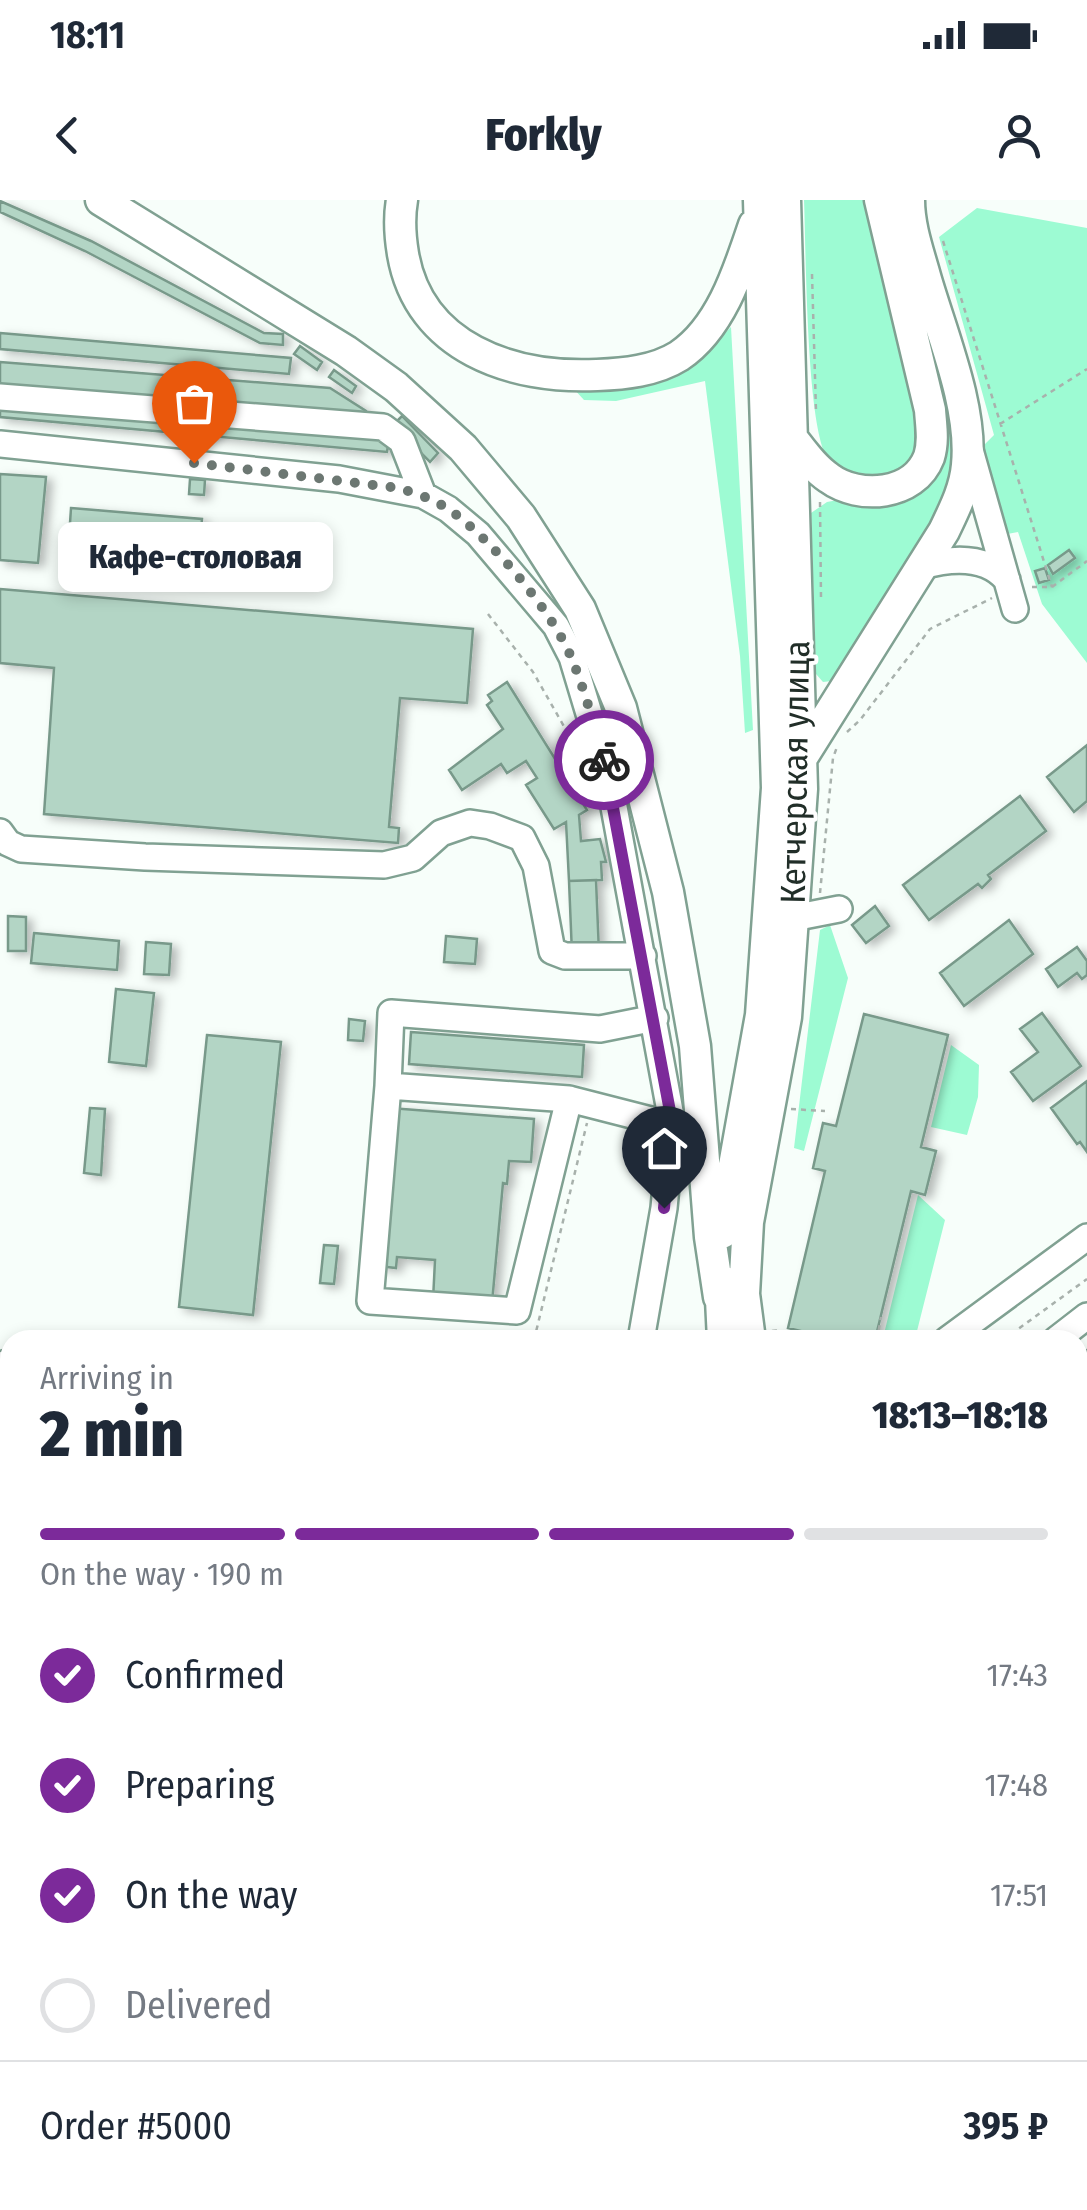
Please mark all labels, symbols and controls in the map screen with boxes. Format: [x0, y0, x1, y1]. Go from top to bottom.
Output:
text: 18:11 [50, 12, 125, 58]
icon: back [40, 108, 95, 163]
text: Forkly [485, 108, 602, 162]
icon: person [992, 108, 1047, 163]
pin [152, 361, 237, 464]
icon: bag [167, 376, 222, 431]
callout: Кафе-столовая [56, 523, 332, 593]
text: Кафе-столовая [89, 538, 302, 576]
street label: Кетчерская улица [772, 640, 818, 904]
courier [554, 710, 654, 810]
icon: bike [577, 733, 632, 788]
pin [622, 1106, 707, 1209]
icon: home [637, 1121, 692, 1176]
text: Arriving in [40, 1359, 174, 1397]
text: 18:13–18:18 [872, 1392, 1048, 1438]
text: 2 min [40, 1395, 184, 1473]
text: On the way · 190 m [40, 1555, 284, 1593]
icon: check [40, 1648, 95, 1703]
text: Confirmed [125, 1652, 285, 1698]
text: 17:43 [986, 1656, 1048, 1694]
icon: check [40, 1758, 95, 1813]
text: Preparing [125, 1762, 274, 1808]
text: 17:48 [984, 1766, 1048, 1804]
icon: check [40, 1868, 95, 1923]
text: On the way [125, 1872, 297, 1918]
text: 17:51 [990, 1876, 1048, 1914]
text: Delivered [125, 1982, 272, 2028]
text: Order #5000 [40, 2103, 232, 2149]
text: 395 ₽ [964, 2103, 1048, 2149]

